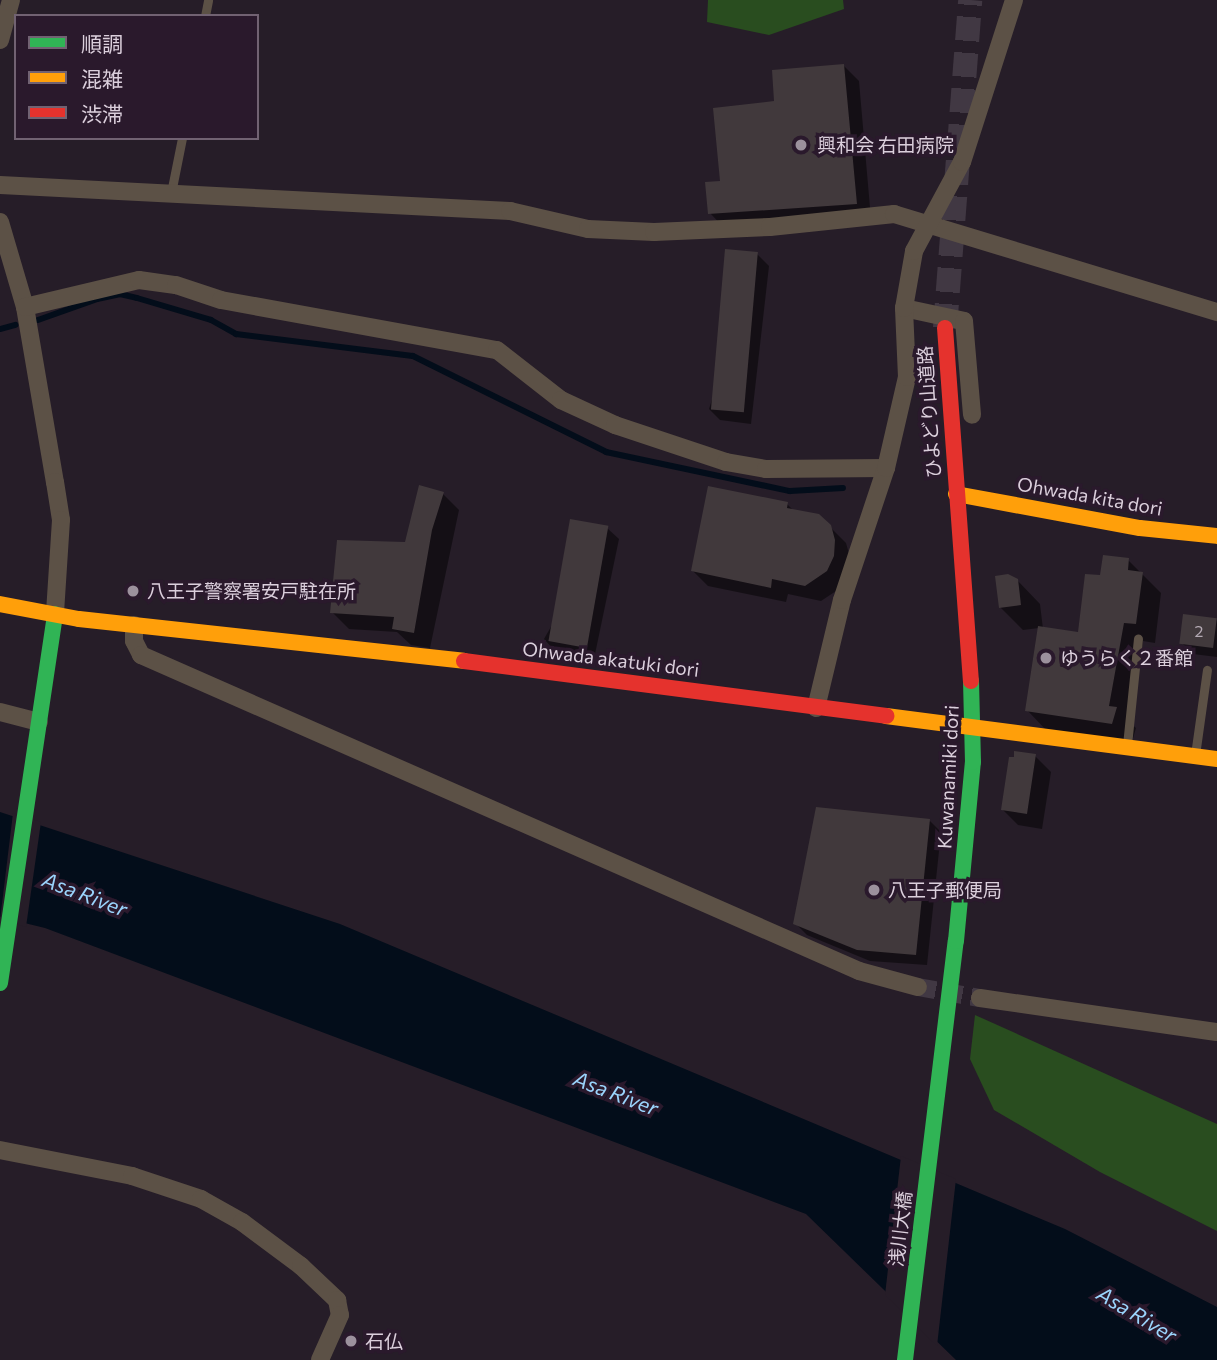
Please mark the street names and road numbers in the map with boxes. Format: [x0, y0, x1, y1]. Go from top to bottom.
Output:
street label: ひよどり山道路 [913, 345, 945, 479]
street label: Ohwada kita dori [1016, 472, 1164, 520]
street label: Ohwada akatuki dori [521, 637, 701, 681]
street label: Kuwanamiki dori [933, 705, 963, 849]
street label: 浅川大橋 [884, 1190, 916, 1268]

